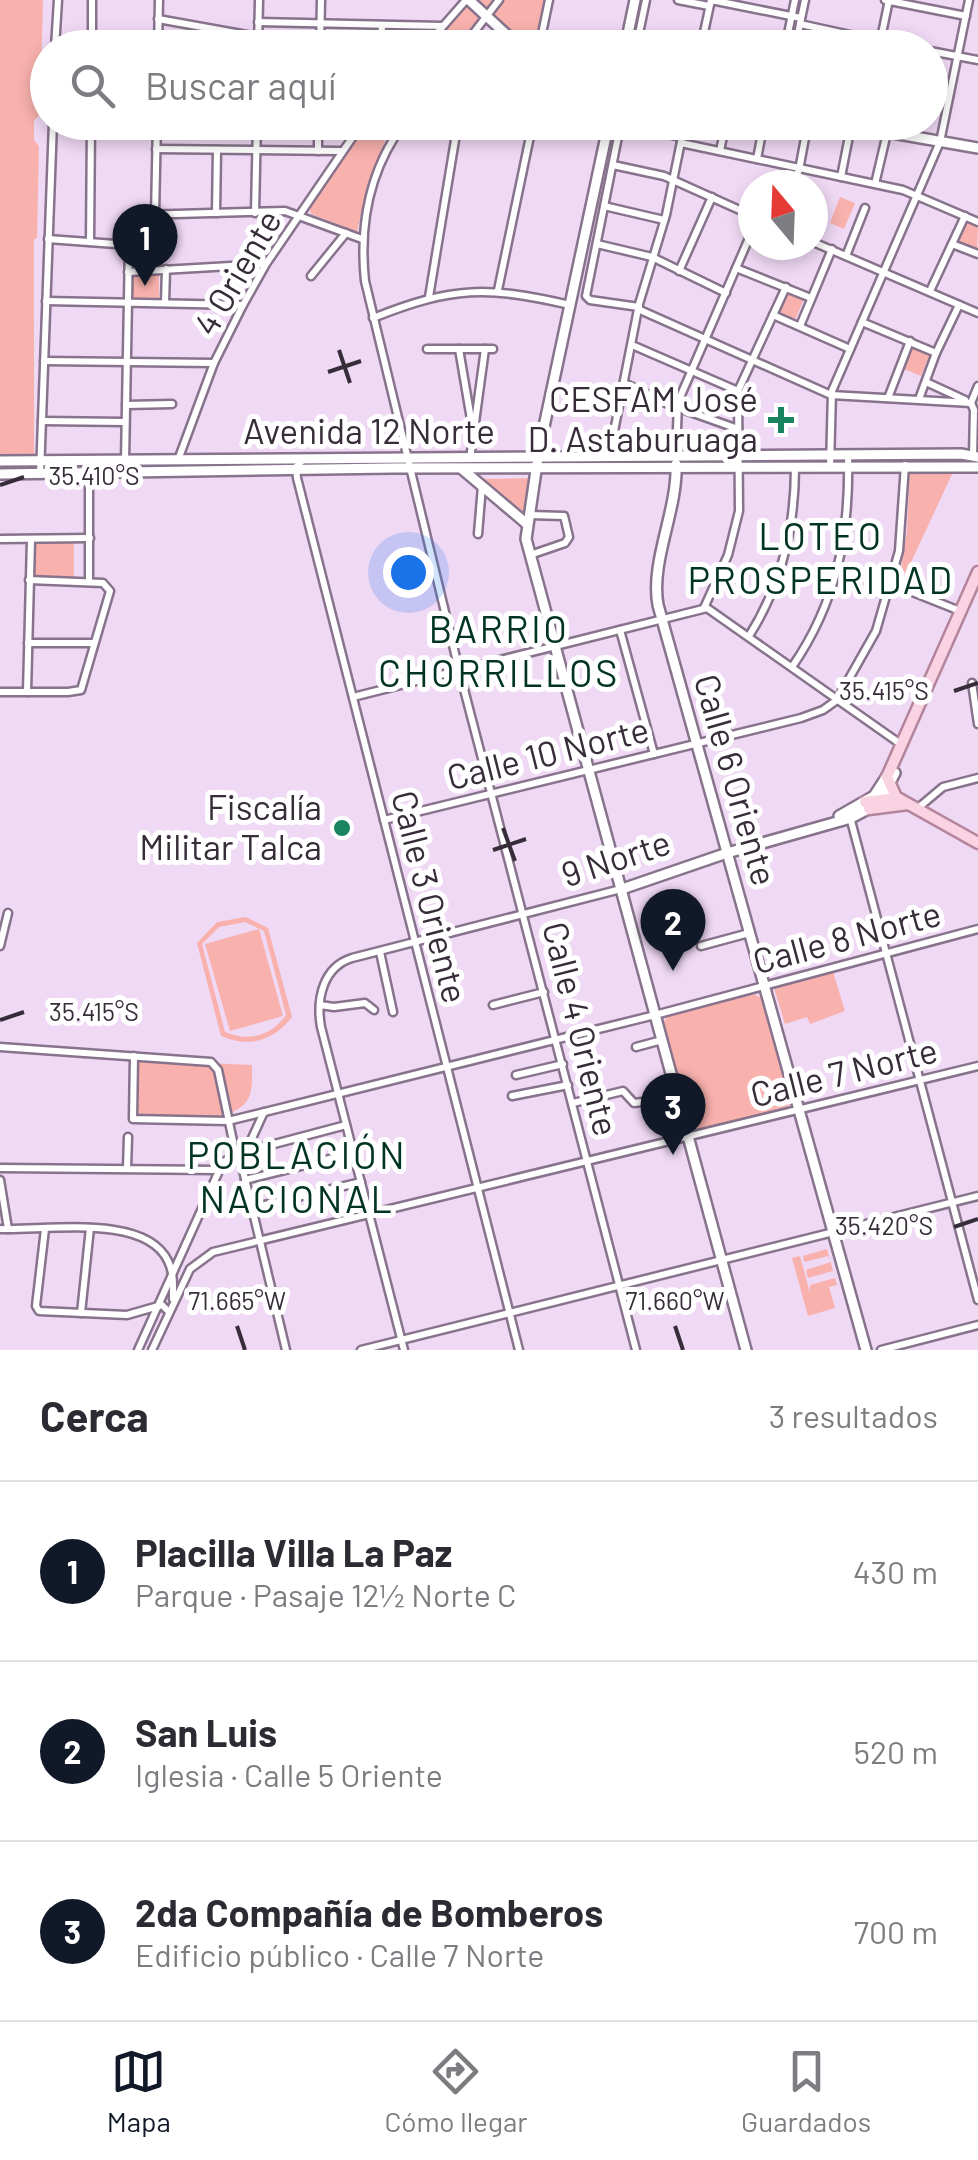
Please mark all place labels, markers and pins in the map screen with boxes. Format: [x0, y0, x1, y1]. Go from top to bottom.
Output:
pin: 1 [112, 204, 178, 286]
place label: CESFAM José D. Astaburuaga [528, 377, 758, 459]
marker: CESFAM José D. Astaburuaga [768, 407, 794, 433]
place label: Fiscalía Militar Talca [139, 785, 322, 867]
marker: Fiscalía Militar Talca [331, 817, 353, 839]
pin: 2 [640, 888, 706, 971]
pin: 3 [640, 1072, 706, 1155]

